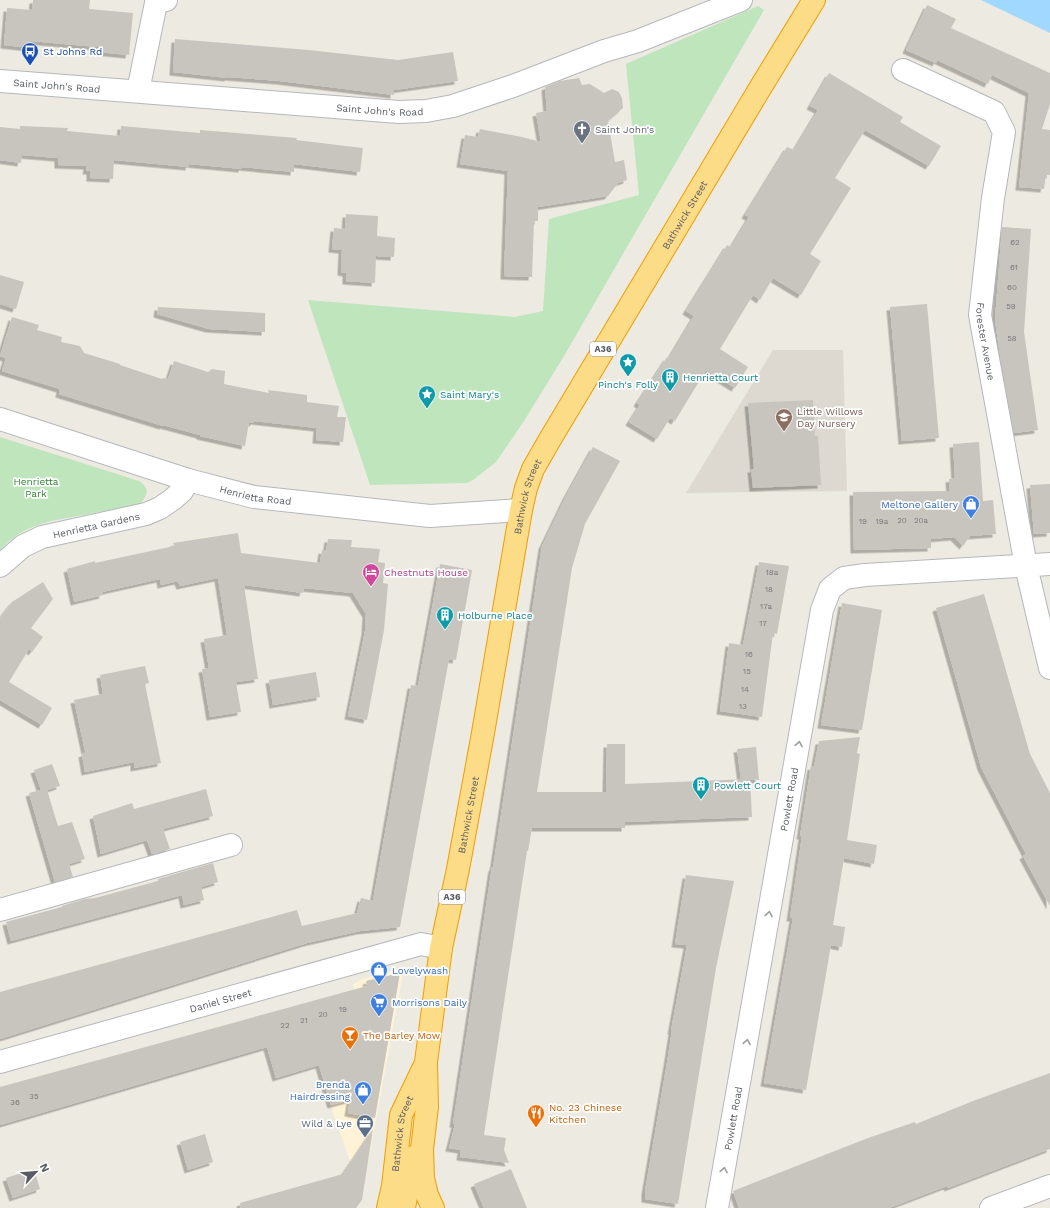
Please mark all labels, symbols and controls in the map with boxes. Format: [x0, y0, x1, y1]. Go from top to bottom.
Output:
bus stop icon: St Johns Rd [20, 41, 40, 66]
place label: St Johns Rd [43, 46, 102, 57]
street label: Saint John's Road [13, 77, 101, 94]
street label: Saint John's Road [336, 102, 424, 117]
church icon: Saint John's [572, 119, 592, 144]
place label: Saint John's [595, 124, 654, 135]
street label: Bathwick Street [660, 178, 709, 251]
house number: 62 [1010, 238, 1020, 247]
house number: 61 [1010, 263, 1018, 272]
house number: 60 [1007, 283, 1017, 292]
street label: Forester Avenue [974, 302, 997, 381]
house number: 59 [1006, 302, 1016, 311]
house number: 58 [1007, 334, 1017, 343]
road number: A36 [590, 342, 616, 356]
place icon: Pinch's Folly [618, 352, 638, 377]
building icon: Henrietta Court [660, 367, 680, 392]
place label: Henrietta Court [683, 372, 759, 383]
place label: Pinch's Folly [598, 379, 659, 390]
place icon: Saint Mary's [417, 384, 437, 409]
place label: Saint Mary's [440, 389, 499, 400]
place label: Little Willows Day Nursery [797, 406, 863, 429]
school or university icon: Little Willows Day Nursery [774, 407, 794, 432]
street label: Bathwick Street [511, 456, 544, 535]
park label: Henrietta Park [14, 476, 59, 499]
street label: Henrietta Road [219, 483, 292, 506]
shop icon: Meltone Gallery [961, 494, 981, 519]
place label: Meltone Gallery [881, 499, 959, 510]
street label: Henrietta Gardens [52, 510, 141, 540]
house number: 20 [897, 516, 907, 525]
house number: 20a [914, 516, 929, 525]
house number: 19 [859, 517, 867, 526]
house number: 19a [876, 517, 889, 526]
hotel icon: Chestnuts House [361, 562, 381, 587]
place label: Chestnuts House [384, 567, 468, 578]
house number: 18a [766, 568, 779, 577]
house number: 18 [765, 585, 773, 594]
house number: 17a [760, 602, 772, 611]
building icon: Holburne Place [435, 605, 455, 630]
place label: Holburne Place [458, 610, 533, 621]
house number: 17 [759, 619, 767, 628]
house number: 16 [745, 650, 753, 659]
house number: 15 [743, 667, 751, 676]
house number: 14 [741, 685, 749, 694]
house number: 13 [739, 702, 747, 711]
one-way arrow [794, 741, 803, 747]
street label: Powlett Road [778, 767, 800, 832]
street label: Bathwick Street [456, 775, 481, 854]
building icon: Powlett Court [691, 775, 711, 800]
place label: Powlett Court [714, 780, 782, 791]
road number: A36 [439, 890, 465, 904]
one-way arrow [765, 910, 773, 917]
shop icon: Lovelywash [369, 960, 389, 985]
place label: Lovelywash [392, 965, 448, 976]
street label: Daniel Street [188, 986, 253, 1014]
supermarket icon: Morrisons Daily [369, 992, 389, 1017]
place label: Morrisons Daily [392, 997, 468, 1008]
house number: 19 [339, 1005, 347, 1014]
house number: 20 [318, 1010, 328, 1019]
house number: 21 [300, 1016, 308, 1025]
house number: 22 [280, 1021, 290, 1030]
bar icon: The Barley Mow [340, 1025, 360, 1050]
place label: The Barley Mow [363, 1030, 441, 1041]
one-way arrow [742, 1038, 750, 1045]
place label: Brenda Hairdressing [290, 1079, 351, 1102]
shop icon: Brenda Hairdressing [353, 1080, 373, 1105]
street label: Powlett Road [722, 1086, 744, 1151]
house number: 35 [29, 1092, 39, 1101]
street label: Bathwick Street [389, 1093, 415, 1172]
house number: 36 [10, 1098, 20, 1107]
place label: No. 23 Chinese Kitchen [549, 1102, 622, 1125]
restaurant icon: No. 23 Chinese Kitchen [526, 1103, 546, 1128]
office icon: Wild & Lye [355, 1113, 375, 1138]
place label: Wild & Lye [301, 1118, 352, 1129]
north arrow [16, 1152, 56, 1192]
text: N [37, 1161, 52, 1174]
one-way arrow [719, 1166, 728, 1173]

